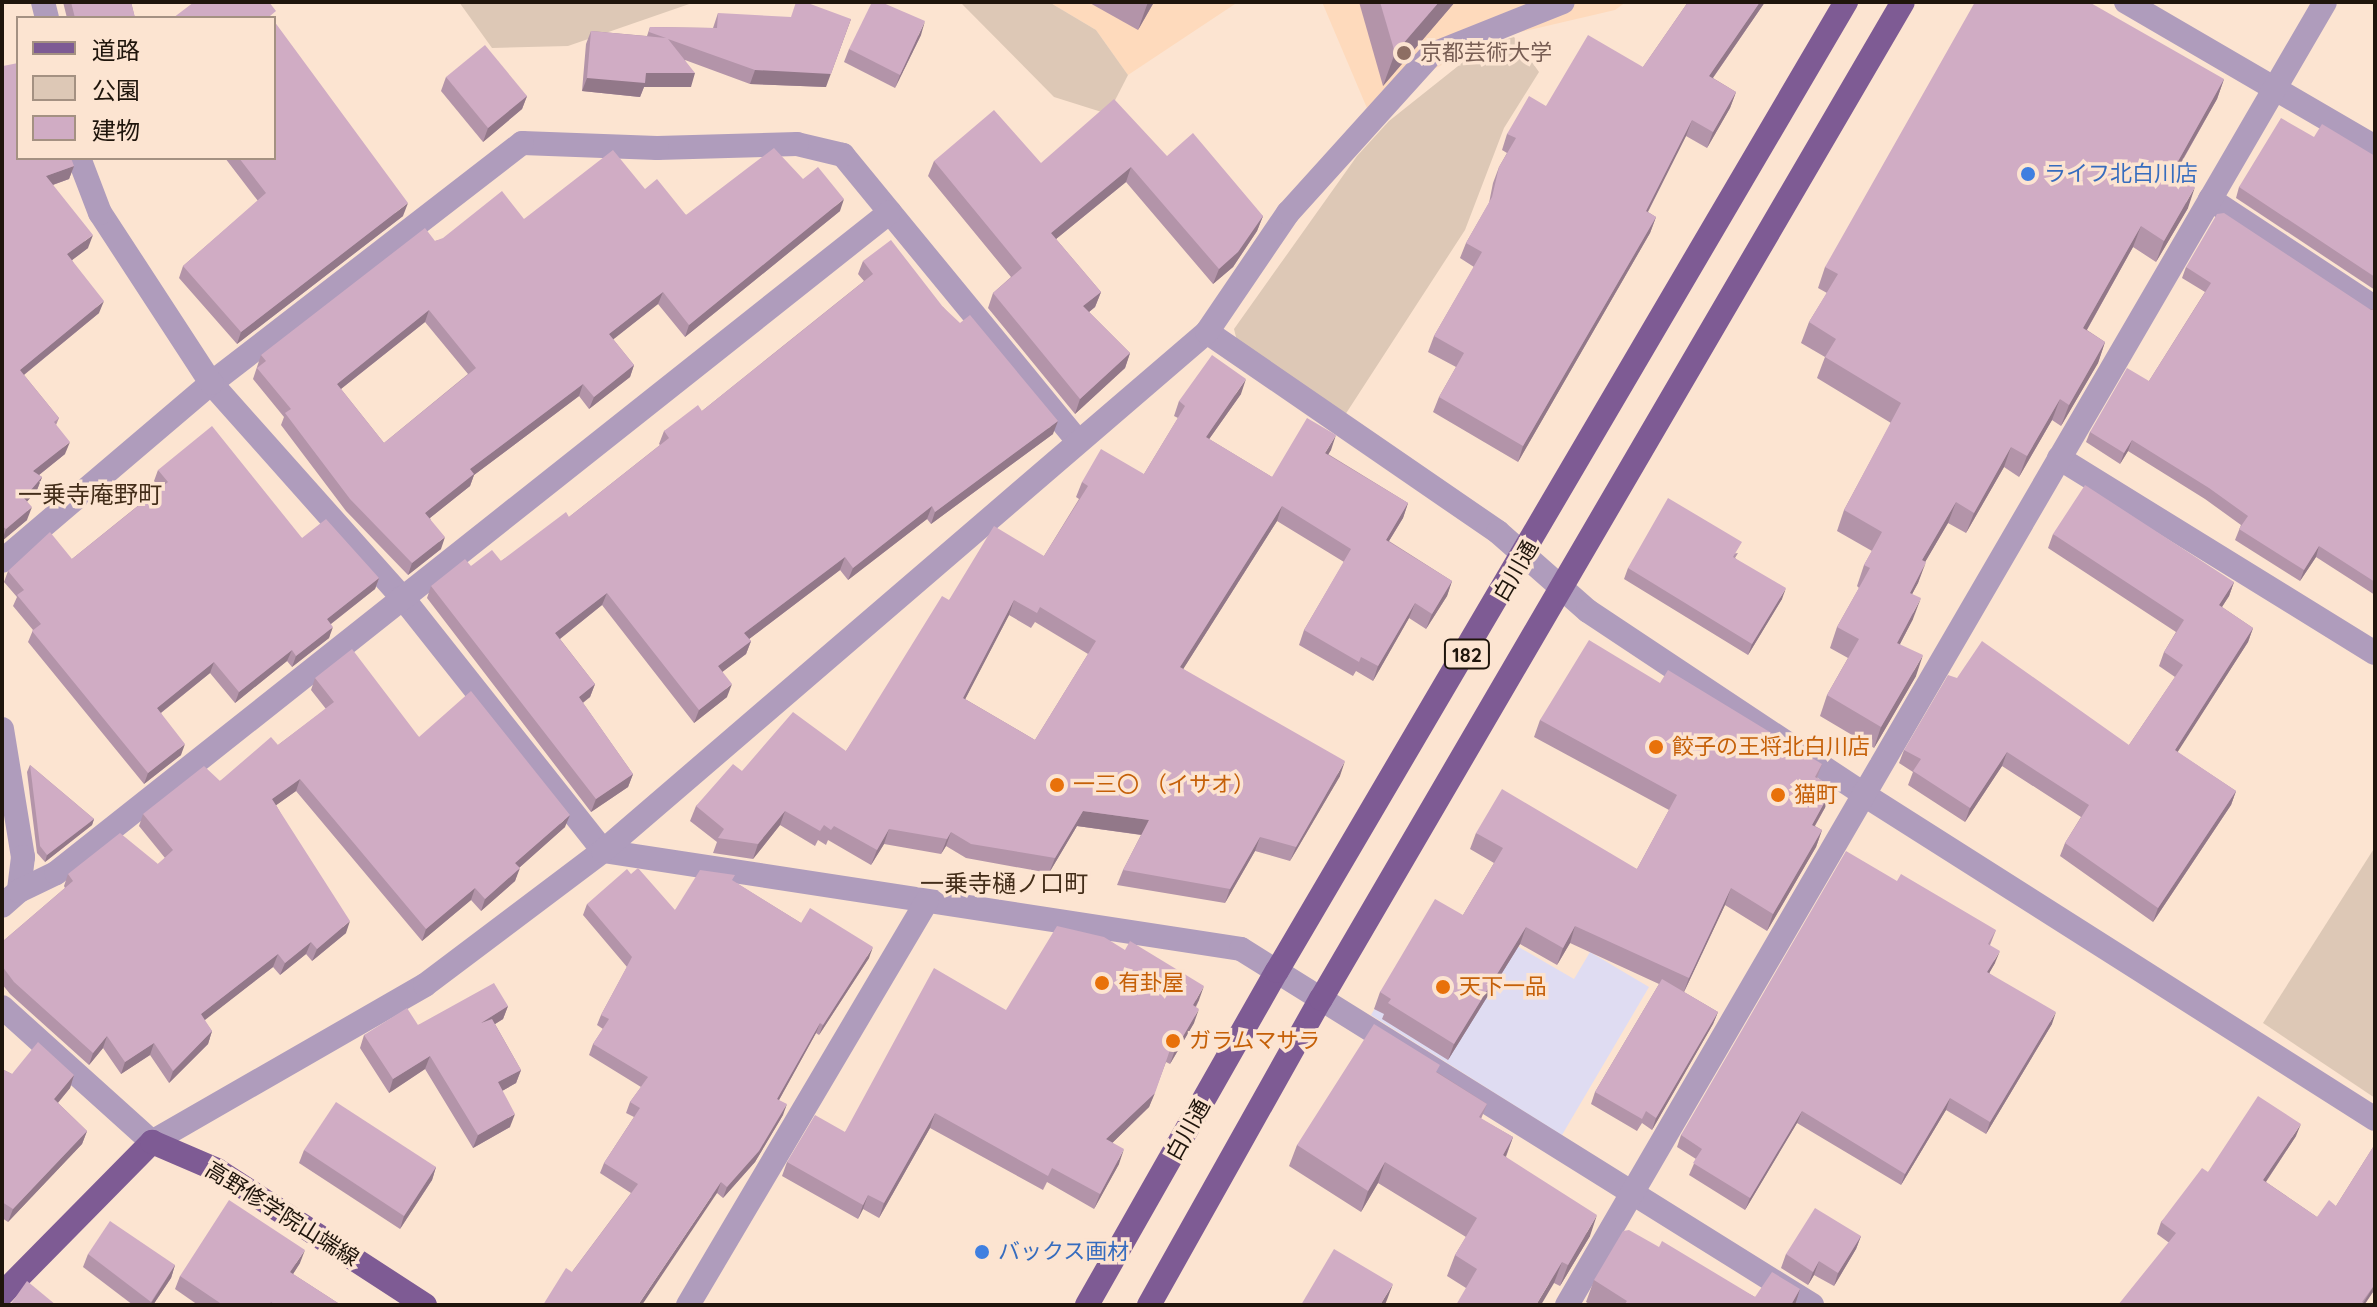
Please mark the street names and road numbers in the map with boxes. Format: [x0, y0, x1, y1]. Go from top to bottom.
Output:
street label: 白川通 [1488, 536, 1544, 606]
road number: 182 [1443, 638, 1491, 670]
street label: 白川通 [1160, 1095, 1216, 1165]
street label: 高野修学院山端線 [200, 1156, 364, 1272]

